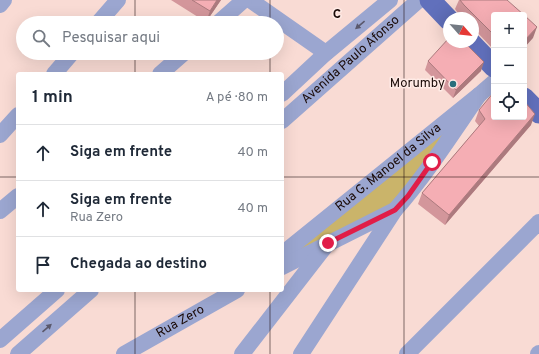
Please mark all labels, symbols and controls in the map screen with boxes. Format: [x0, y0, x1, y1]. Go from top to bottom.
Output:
text: C [333, 7, 341, 23]
north arrow [443, 12, 479, 48]
map controls [491, 12, 527, 120]
button: + [491, 12, 527, 48]
street label: Avenida Paulo Afonso [299, 13, 403, 108]
search box [16, 16, 284, 60]
one-way arrow [354, 21, 365, 30]
icon: search [30, 27, 52, 49]
text: Pesquisar aqui [62, 29, 160, 48]
button: − [491, 48, 527, 84]
place label: Morumby [390, 76, 445, 92]
marker: Morumby [448, 79, 458, 89]
button: locate [491, 84, 527, 120]
text: 1 min [32, 87, 73, 109]
text: A pé · 80 m [206, 90, 268, 106]
street label: Rua G. Manoel da Silva [333, 121, 445, 215]
icon: ahead [32, 142, 54, 164]
text: Siga em frente [70, 143, 172, 162]
text: 40 m [238, 145, 268, 161]
route start [423, 153, 441, 171]
text: Siga em frente [70, 191, 172, 210]
icon: ahead [32, 198, 54, 220]
text: 40 m [238, 201, 268, 217]
text: Rua Zero [70, 210, 123, 226]
route end [319, 234, 337, 252]
icon: arrive [32, 254, 54, 276]
text: Chegada ao destino [70, 255, 207, 274]
street label: Rua Zero [154, 302, 208, 342]
one-way arrow [42, 324, 52, 333]

